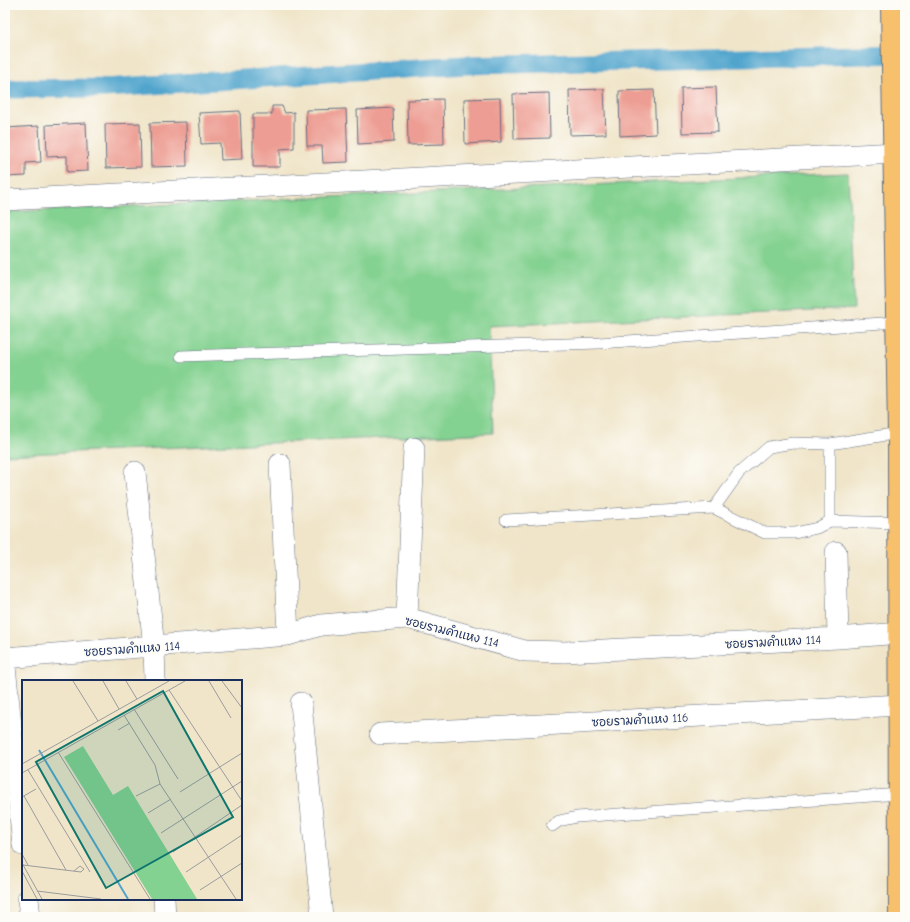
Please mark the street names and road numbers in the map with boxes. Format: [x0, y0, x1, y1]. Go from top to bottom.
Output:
street label: ซอยรามคำแหง 114 [404, 614, 501, 650]
street label: ซอยรามคำแหง 114 [725, 632, 822, 652]
street label: ซอยรามคำแหง 114 [84, 639, 181, 659]
street label: ซอยรามคำแหง 116 [591, 710, 689, 730]

